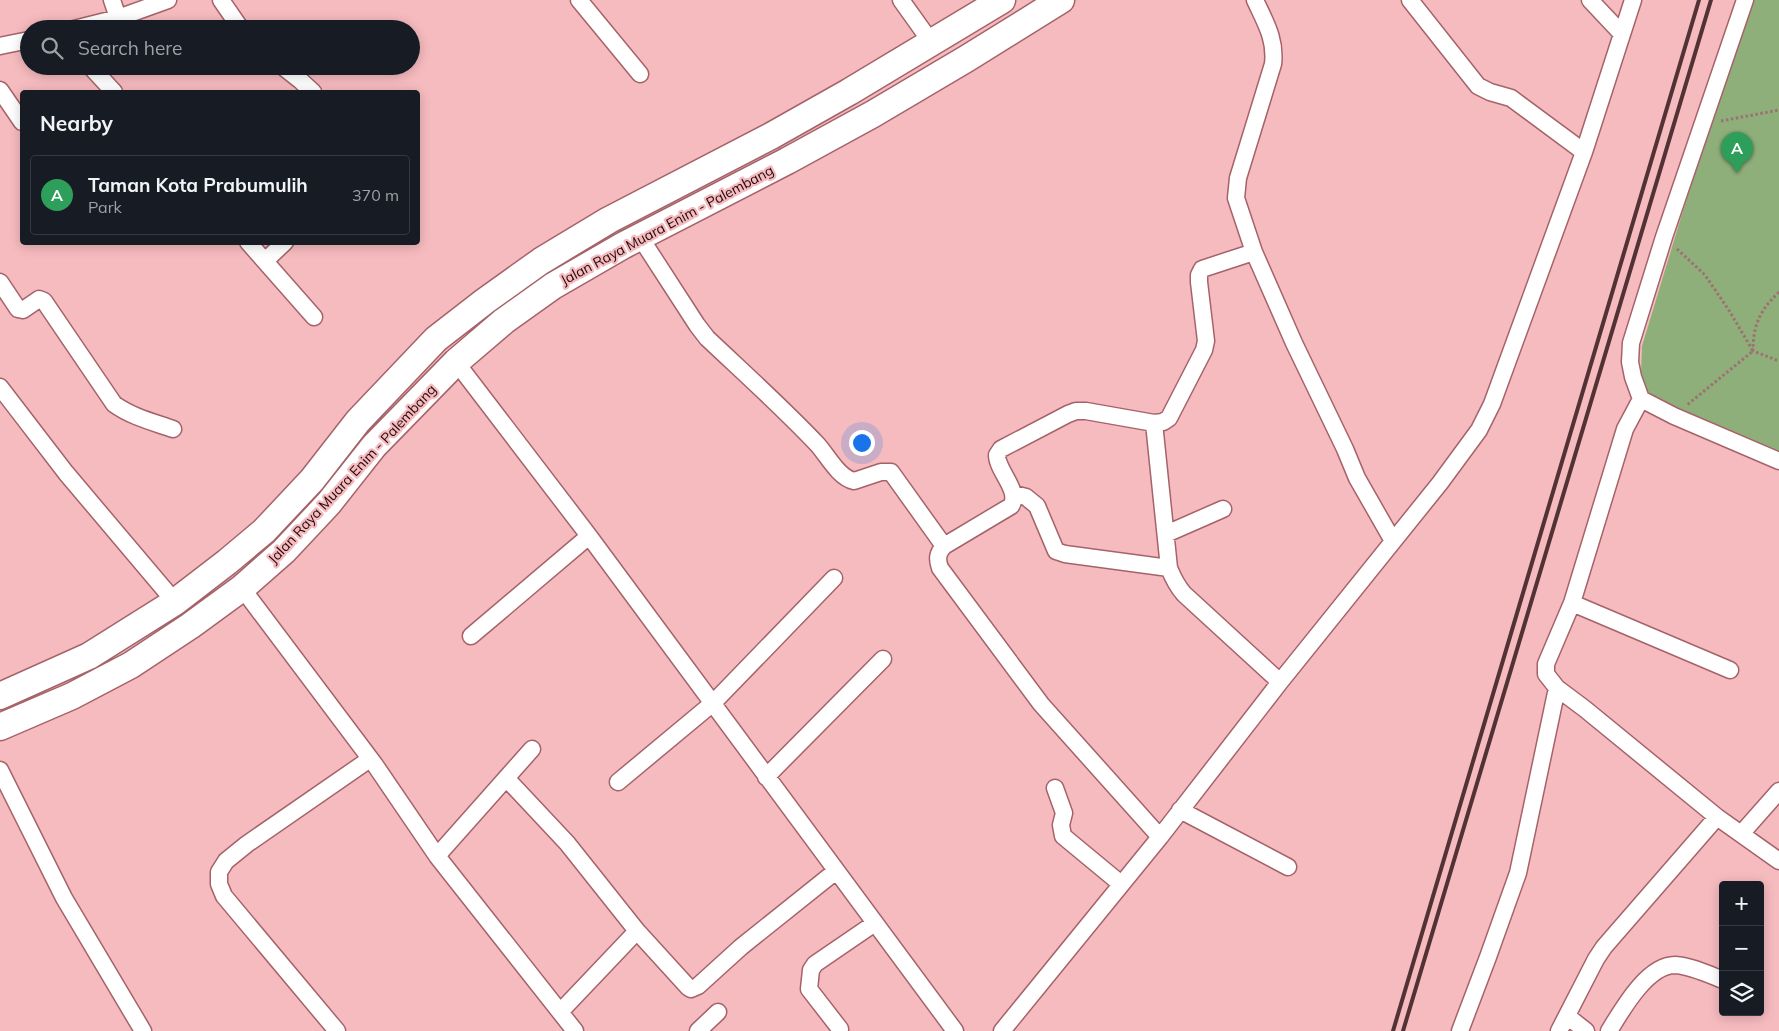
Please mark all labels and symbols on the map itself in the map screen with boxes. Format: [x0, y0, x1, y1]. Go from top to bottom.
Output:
pin: A [1721, 132, 1753, 173]
street label: Jalan Raya Muara Enim - Palembang [557, 161, 777, 289]
street label: Jalan Raya Muara Enim - Palembang [264, 381, 440, 567]
your location [849, 430, 875, 456]

